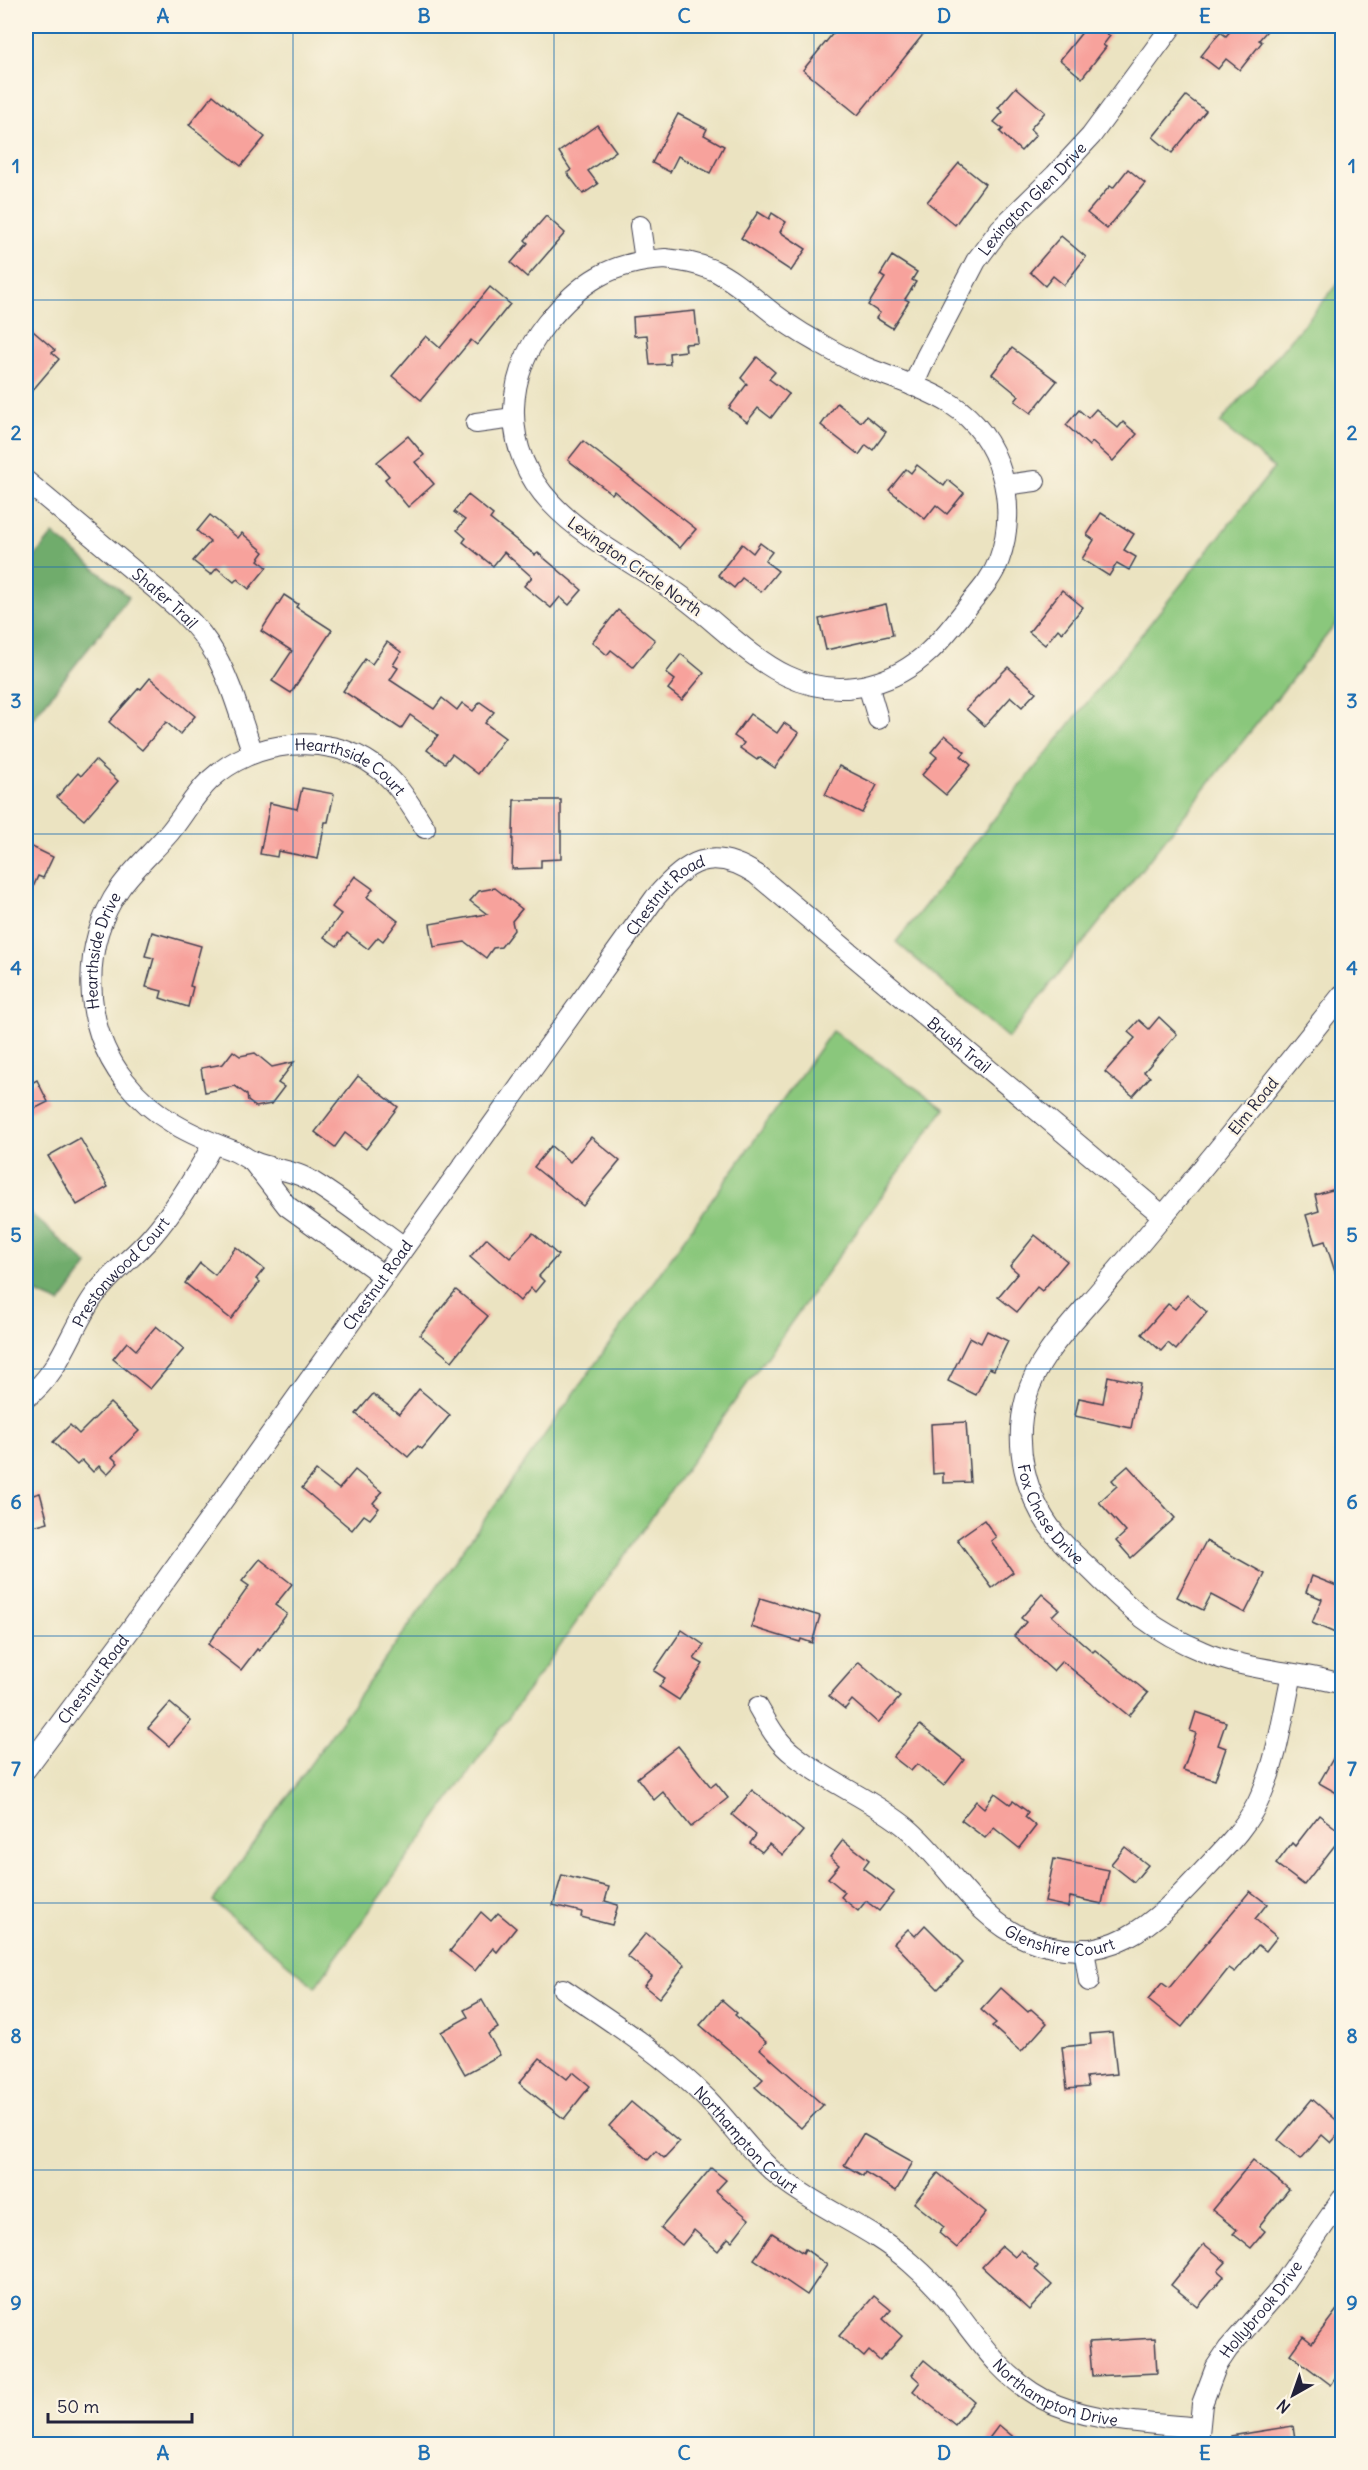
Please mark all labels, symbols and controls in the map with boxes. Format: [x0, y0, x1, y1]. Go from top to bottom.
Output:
text: A [157, 3, 170, 28]
text: B [417, 3, 431, 28]
text: C [677, 3, 691, 28]
text: D [937, 3, 951, 28]
text: E [1199, 3, 1211, 28]
street label: Lexington Glen Drive [974, 138, 1090, 259]
text: 1 [12, 153, 20, 178]
text: 1 [1348, 153, 1356, 178]
text: 2 [11, 420, 22, 445]
text: 2 [1347, 420, 1358, 445]
street label: Lexington Circle North [564, 512, 706, 620]
street label: Shafer Trail [128, 564, 202, 632]
text: 3 [10, 688, 22, 713]
text: 3 [1346, 688, 1358, 713]
street label: Hearthside Court [294, 734, 410, 800]
street label: Chestnut Road [621, 851, 707, 939]
street label: Hearthside Drive [81, 888, 125, 1011]
text: 4 [10, 955, 22, 980]
text: 4 [1346, 955, 1358, 980]
street label: Brush Trail [923, 1012, 995, 1077]
street label: Elm Road [1224, 1073, 1282, 1139]
street label: Prestonwood Court [68, 1212, 174, 1330]
text: 5 [10, 1222, 22, 1247]
text: 5 [1346, 1222, 1358, 1247]
street label: Chestnut Road [338, 1236, 416, 1334]
street label: Fox Chase Drive [1013, 1462, 1088, 1568]
text: 6 [10, 1489, 22, 1514]
text: 6 [1346, 1489, 1358, 1514]
street label: Chestnut Road [53, 1631, 133, 1728]
text: 7 [11, 1756, 21, 1781]
text: 7 [1347, 1756, 1357, 1781]
street label: Glenshire Court [1001, 1920, 1118, 1960]
text: 8 [10, 2023, 22, 2048]
text: 8 [1346, 2023, 1358, 2048]
street label: Northampton Court [690, 2082, 802, 2198]
street label: Hollybrook Drive [1215, 2257, 1306, 2361]
text: 9 [10, 2290, 22, 2315]
text: 9 [1346, 2290, 1358, 2315]
street label: Northampton Drive [989, 2354, 1119, 2430]
north arrow [1263, 2365, 1323, 2425]
scale bar [48, 2386, 192, 2424]
text: 50 m [57, 2395, 99, 2418]
text: N [1273, 2395, 1294, 2418]
text: A [157, 2440, 170, 2465]
text: B [417, 2440, 431, 2465]
text: C [677, 2440, 691, 2465]
text: D [937, 2440, 951, 2465]
text: E [1199, 2440, 1211, 2465]

